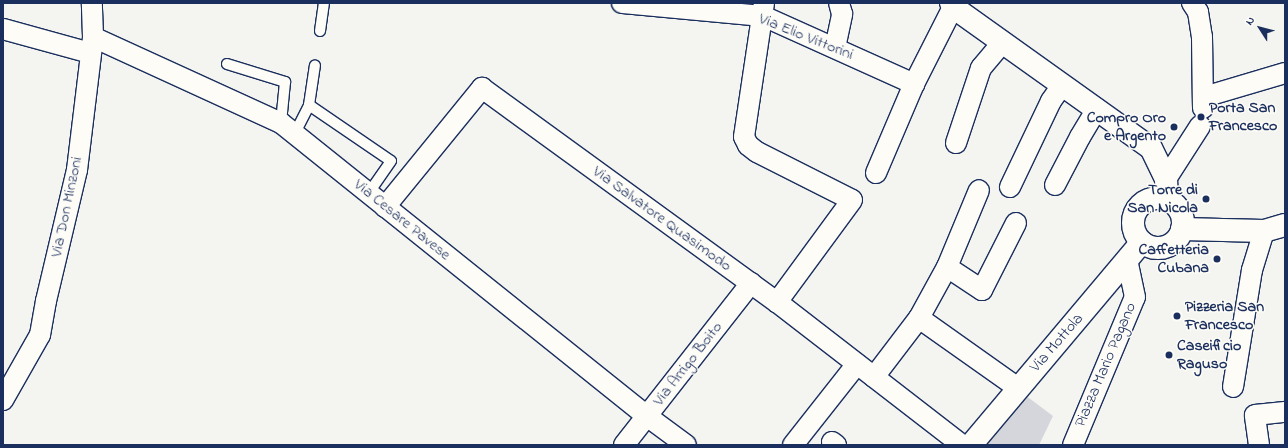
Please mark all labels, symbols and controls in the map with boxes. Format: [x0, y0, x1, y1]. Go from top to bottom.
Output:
north arrow [1240, 8, 1280, 48]
street label: Via Elio Vittorini [756, 9, 856, 65]
text: N [1242, 13, 1259, 29]
place label: Porta San Francesco [1209, 98, 1277, 136]
place label: Compro Oro e Argento [1087, 108, 1166, 146]
marker: Porta San Francesco [1196, 112, 1206, 122]
marker: Compro Oro e Argento [1169, 122, 1179, 132]
street label: Via Don Minzoni [47, 155, 87, 259]
street label: Via Salvatore Quasimodo [589, 162, 735, 276]
street label: Via Cesare Pavese [350, 175, 454, 265]
place label: Torre di San Nicola [1127, 180, 1198, 218]
marker: Torre di San Nicola [1201, 194, 1211, 204]
place label: Caffetteria Cubana [1139, 240, 1209, 278]
marker: Caffetteria Cubana [1212, 254, 1222, 264]
place label: Pizzeria San Francesco [1185, 297, 1264, 335]
street label: Piazza Mario Pagano [1071, 300, 1141, 430]
street label: Via Mottola [1026, 310, 1088, 376]
marker: Pizzeria San Francesco [1172, 311, 1182, 321]
street label: Via Arrigo Boito [649, 318, 727, 410]
place label: Caseificio Raguso [1177, 336, 1241, 374]
marker: Caseificio Raguso [1164, 350, 1174, 360]

